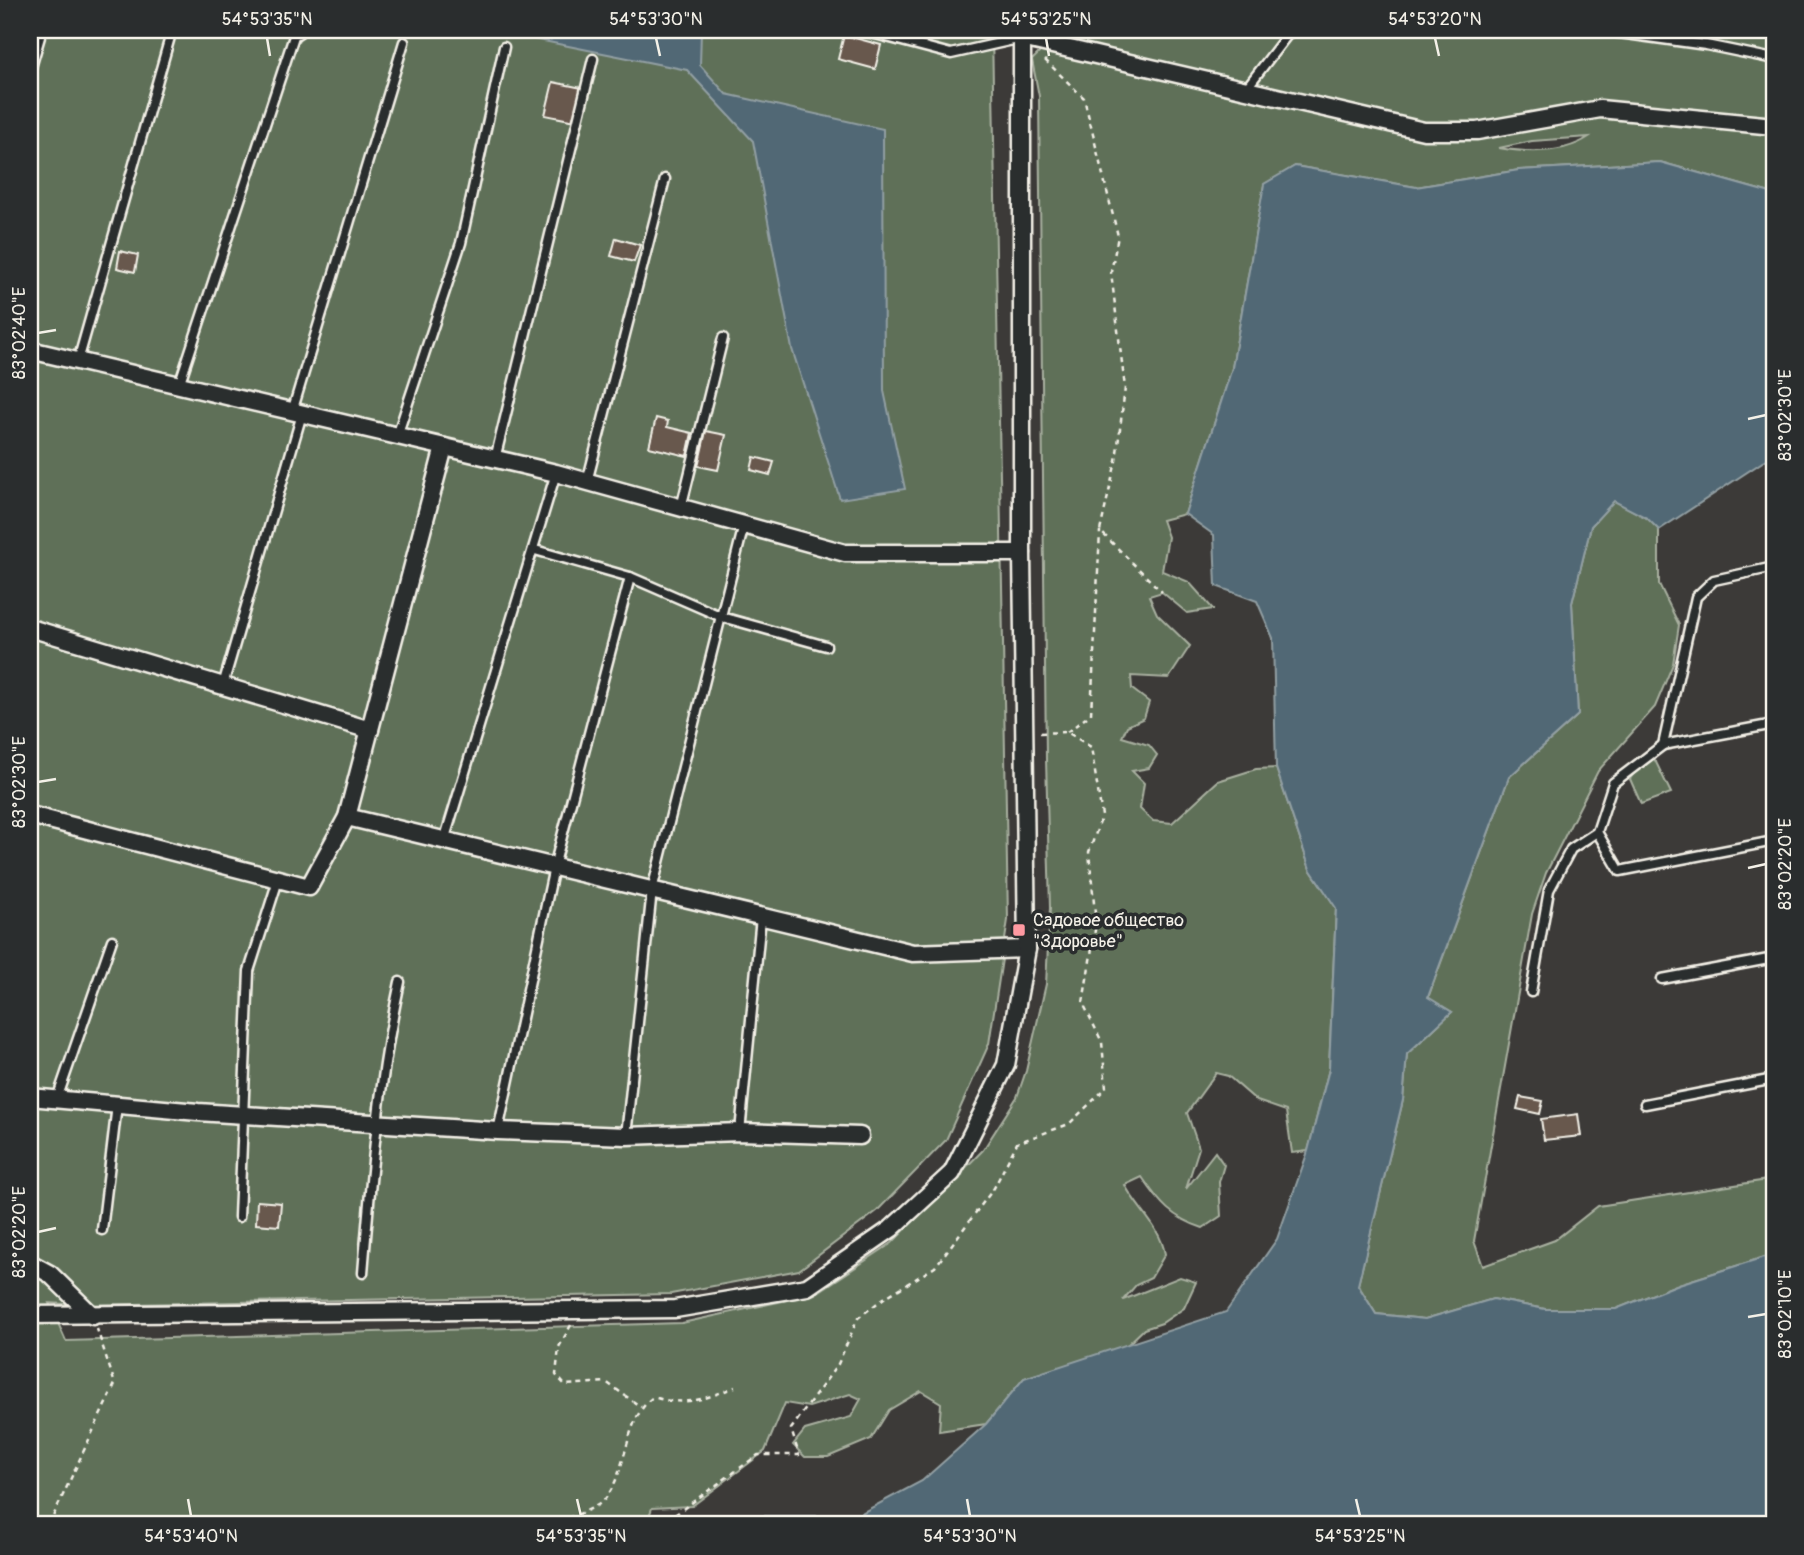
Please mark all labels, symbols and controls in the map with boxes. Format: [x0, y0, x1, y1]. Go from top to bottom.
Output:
text: 54°53'35"N [222, 8, 312, 31]
text: 54°53'30"N [609, 8, 703, 31]
text: 54°53'25"N [1001, 8, 1091, 31]
text: 54°53'20"N [1388, 8, 1482, 31]
text: 83°02'40"E [8, 287, 31, 379]
text: 83°02'30"E [1774, 369, 1797, 461]
text: 83°02'30"E [8, 736, 31, 828]
text: 83°02'20"E [1774, 818, 1797, 910]
place label: Садовое общество "Здоровье" [1033, 909, 1184, 953]
marker: Садовое общество "Здоровье" [1011, 922, 1027, 938]
text: 83°02'20"E [8, 1186, 31, 1278]
text: 83°02'10"E [1774, 1270, 1797, 1358]
text: 54°53'40"N [144, 1525, 238, 1548]
text: 54°53'35"N [536, 1525, 626, 1548]
text: 54°53'30"N [923, 1525, 1017, 1548]
text: 54°53'25"N [1315, 1525, 1405, 1548]

